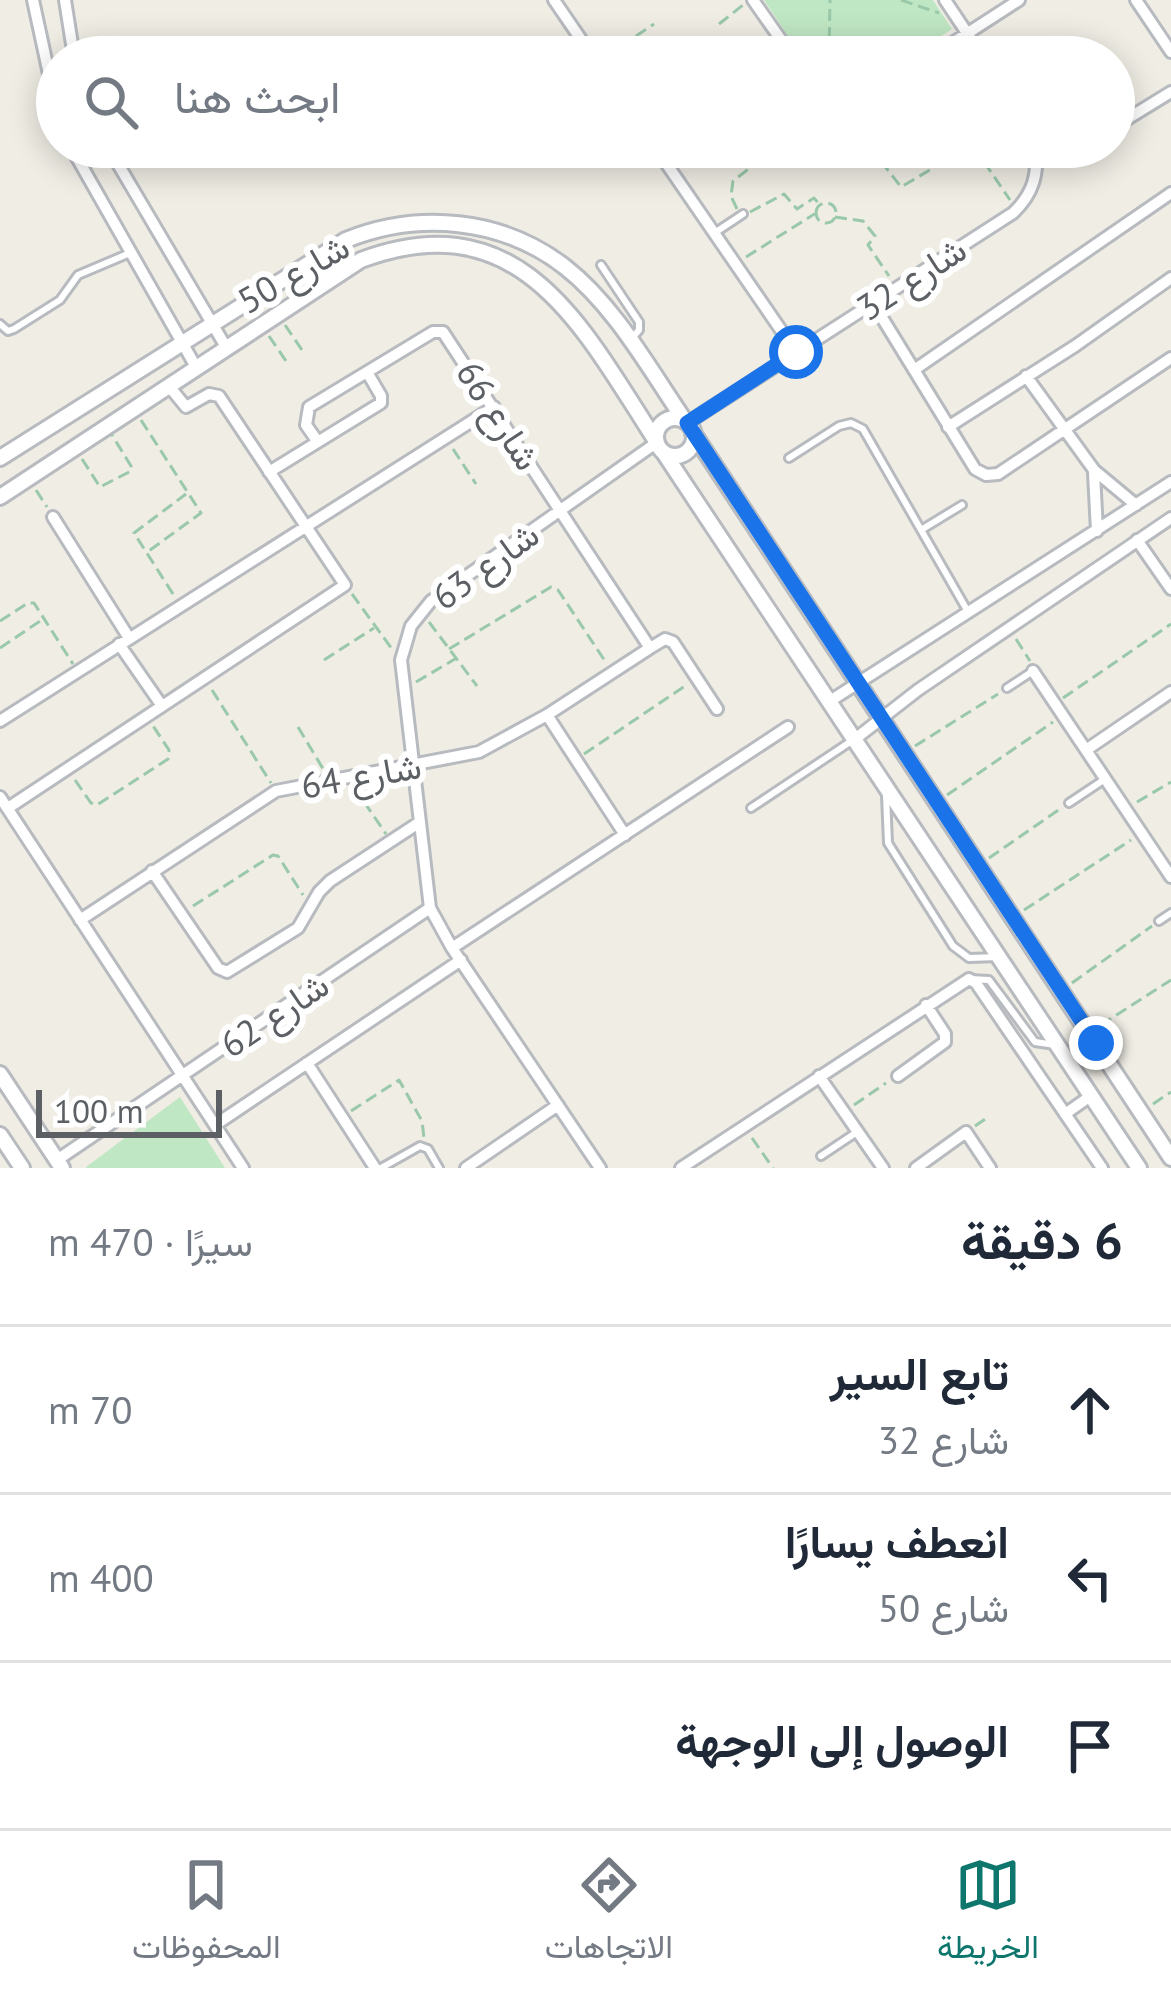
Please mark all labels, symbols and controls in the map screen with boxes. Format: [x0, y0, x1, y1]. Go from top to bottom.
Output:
search box [36, 36, 1135, 168]
text: ابحث هنا [174, 67, 340, 125]
icon: search [78, 69, 144, 135]
street label: شارع 50 [229, 222, 358, 325]
street label: شارع 32 [847, 225, 976, 332]
route start [769, 325, 823, 379]
street label: شارع 66 [445, 351, 552, 480]
street label: شارع 63 [422, 510, 549, 621]
street label: شارع 64 [297, 741, 425, 811]
street label: شارع 62 [211, 961, 339, 1069]
route end [1069, 1016, 1123, 1070]
scale bar [36, 1084, 222, 1137]
text: 100 m [54, 1089, 144, 1132]
text: 6 دقيقة [961, 1207, 1123, 1273]
text: سيرًا · 470 m [48, 1216, 253, 1267]
text: تابع السير [830, 1344, 1009, 1402]
icon: ahead [1057, 1377, 1123, 1443]
text: 70 m [48, 1384, 133, 1435]
text: شارع 32 [878, 1414, 1009, 1465]
text: انعطف يسارًا [785, 1512, 1009, 1570]
icon: left [1057, 1545, 1123, 1611]
text: 400 m [48, 1552, 154, 1603]
text: شارع 50 [878, 1582, 1009, 1633]
text: الوصول إلى الوجهة [675, 1711, 1009, 1769]
icon: arrive [1057, 1713, 1123, 1779]
tab: المحفوظات [132, 1852, 281, 1976]
tab: الاتجاهات [545, 1852, 673, 1976]
tab: الخريطة [937, 1852, 1039, 1976]

